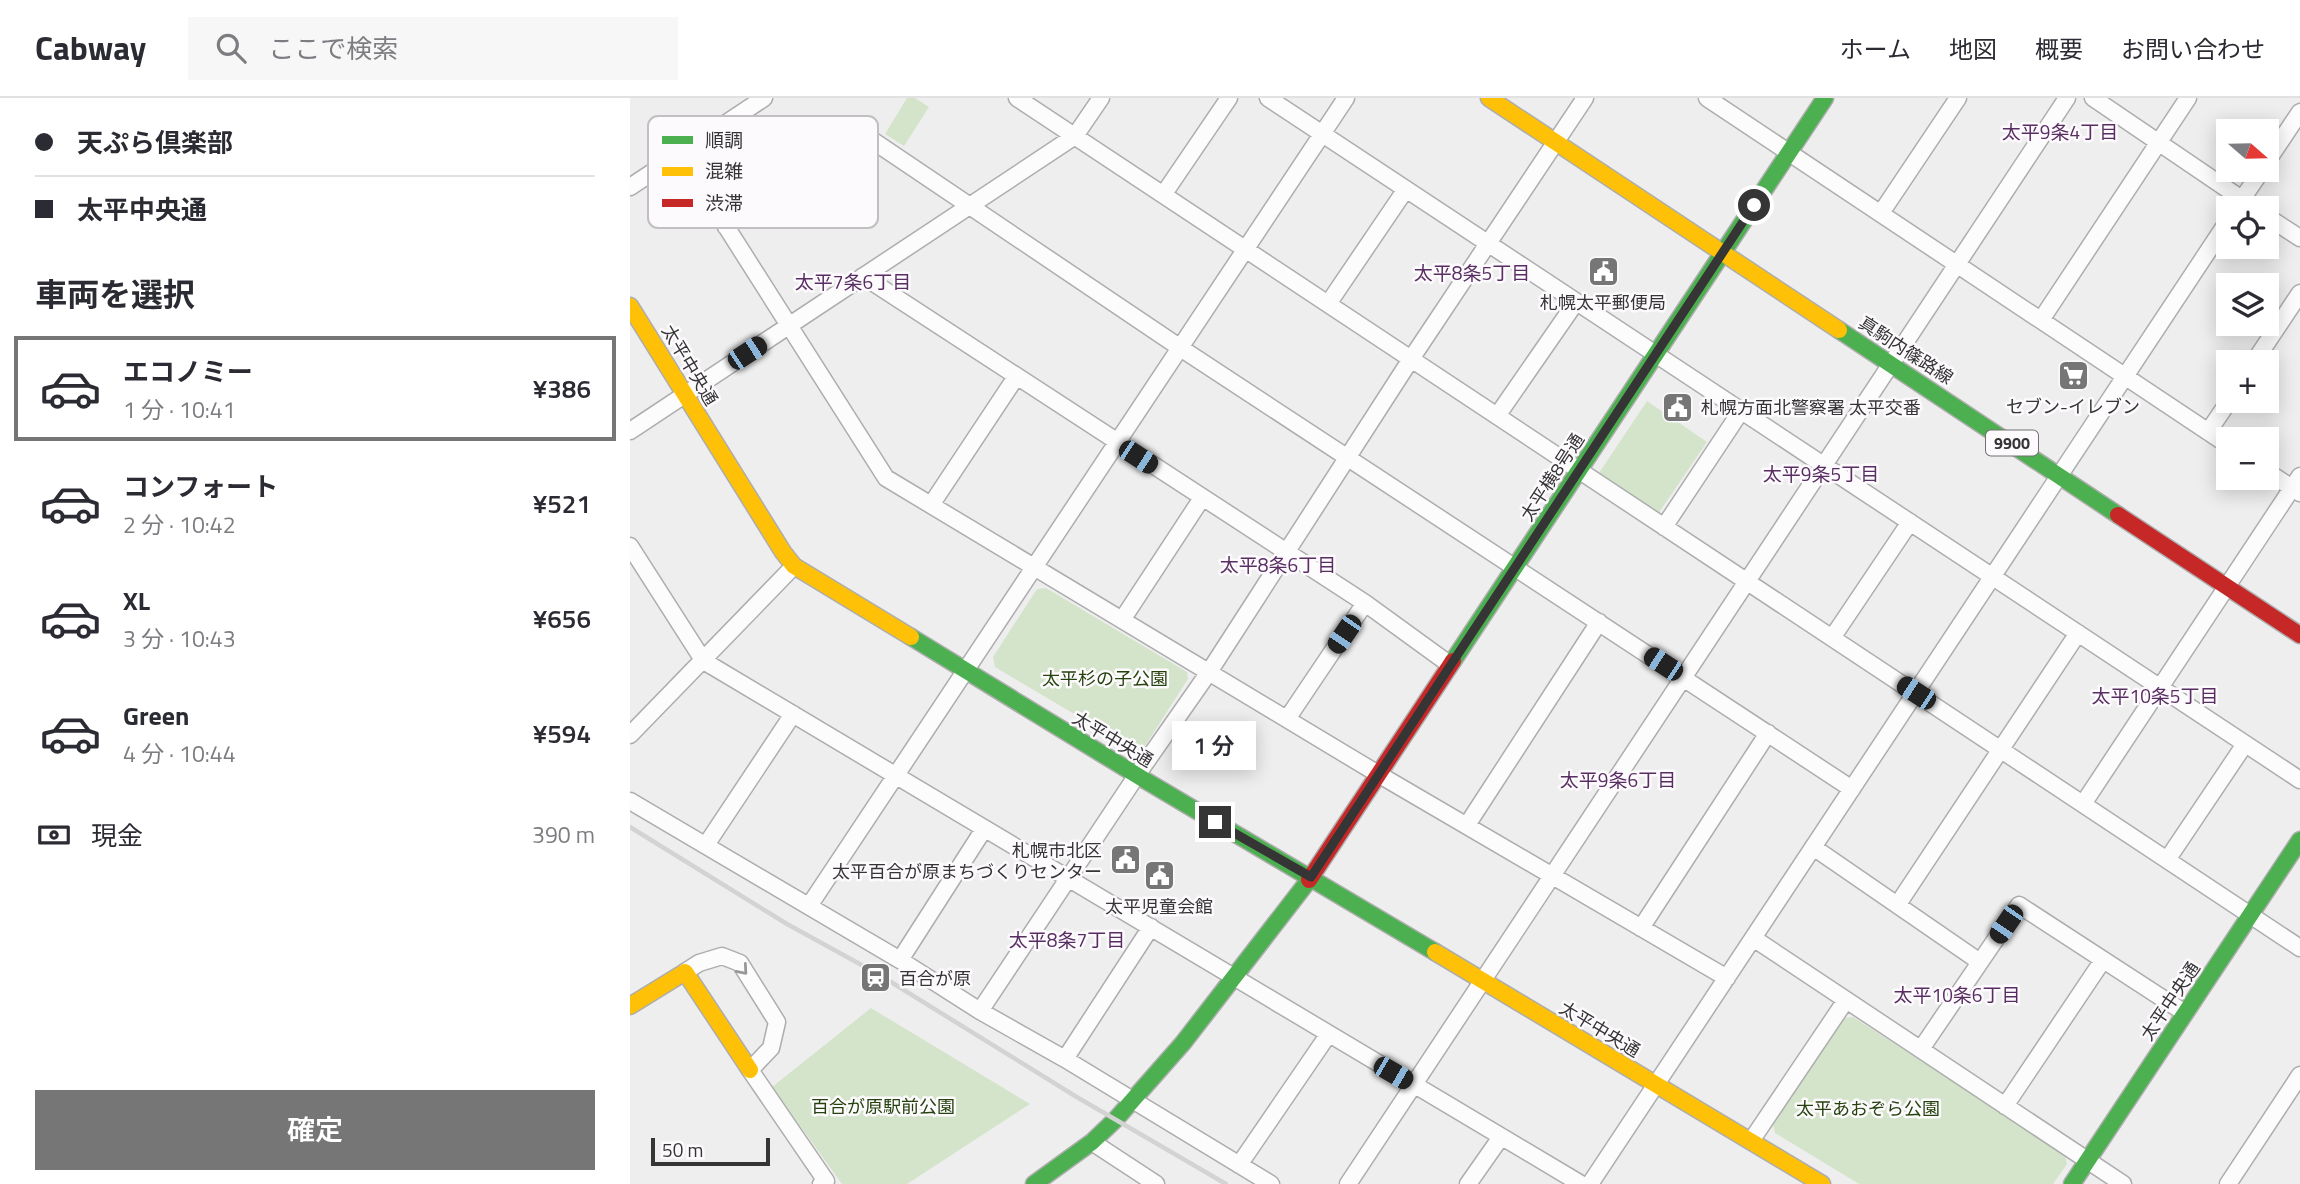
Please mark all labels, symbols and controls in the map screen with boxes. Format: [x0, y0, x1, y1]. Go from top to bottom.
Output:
search box [188, 17, 678, 80]
text: Cabway [35, 23, 146, 73]
icon: search [212, 29, 250, 67]
text: ここで検索 [268, 29, 398, 68]
text: ホーム [1840, 31, 1911, 67]
text: 地図 [1949, 31, 1997, 67]
text: 概要 [2035, 31, 2083, 67]
text: お問い合わせ [2121, 31, 2265, 67]
legend [648, 116, 878, 228]
district label: 太平9条4丁目 [2002, 117, 2118, 146]
north arrow [2216, 119, 2278, 182]
map controls [2216, 119, 2279, 490]
text: 天ぷら倶楽部 [77, 123, 233, 162]
text: 順調 [705, 125, 743, 154]
text: 混雑 [705, 156, 743, 185]
text: 渋滞 [705, 188, 743, 217]
route start [1738, 189, 1770, 221]
text: 太平中央通 [77, 190, 207, 229]
button: locate [2216, 196, 2279, 259]
public building icon: 札幌太平郵便局 [1586, 254, 1620, 288]
district label: 太平8条5丁目 [1414, 258, 1530, 287]
district label: 太平7条6丁目 [795, 267, 911, 296]
text: 車両を選択 [35, 270, 195, 318]
button: layers [2216, 273, 2279, 336]
place label: 札幌太平郵便局 [1540, 289, 1666, 316]
street label: 真駒内篠路線 [1853, 309, 1959, 391]
street label: 太平中央通 [655, 319, 725, 411]
car [724, 333, 771, 373]
button: + [2216, 350, 2279, 413]
text: エコノミー [123, 352, 253, 391]
icon: car [39, 357, 102, 420]
supermarket icon: セブン-イレブン [2056, 359, 2090, 393]
text: ¥386 [533, 369, 591, 408]
public building icon: 札幌方面北警察署 太平交番 [1661, 390, 1695, 424]
text: 1 分 · 10:41 [123, 392, 236, 427]
place label: セブン-イレブン [2006, 393, 2140, 420]
place label: 札幌方面北警察署 太平交番 [1701, 394, 1921, 421]
button: − [2216, 427, 2279, 490]
street label: 太平横8号通 [1513, 428, 1591, 526]
road number: 9900 [1986, 430, 2038, 456]
car [1115, 437, 1162, 477]
district label: 太平9条5丁目 [1763, 459, 1879, 488]
text: コンフォート [123, 467, 278, 506]
icon: car [39, 472, 102, 535]
text: ¥521 [533, 484, 591, 523]
text: 2 分 · 10:42 [123, 507, 236, 542]
district label: 太平8条6丁目 [1220, 550, 1336, 579]
text: XL [123, 581, 150, 620]
icon: car [39, 587, 102, 650]
text: ¥656 [533, 599, 591, 638]
car [1324, 611, 1365, 657]
text: 3 分 · 10:43 [123, 621, 236, 656]
car [1640, 644, 1687, 684]
park label: 太平杉の子公園 [1042, 665, 1168, 692]
car [1893, 673, 1940, 713]
district label: 太平10条5丁目 [2092, 681, 2218, 710]
text: Green [123, 696, 189, 735]
icon: car [39, 702, 102, 765]
street label: 太平中央通 [1067, 704, 1159, 774]
text: ¥594 [533, 714, 591, 753]
callout: 1 分 [1173, 720, 1257, 770]
text: 1 分 [1194, 728, 1234, 763]
text: 4 分 · 10:44 [123, 736, 236, 771]
district label: 太平9条6丁目 [1560, 765, 1676, 794]
route end [1199, 806, 1231, 838]
icon: cash [35, 816, 73, 854]
text: 現金 [91, 816, 143, 855]
text: 390 m [532, 817, 595, 852]
place label: 札幌市北区 太平百合が原まちづくりセンター [832, 837, 1102, 885]
public building icon: 札幌市北区 太平百合が原まちづくりセンター [1108, 843, 1142, 877]
public building icon: 太平児童会館 [1142, 859, 1176, 893]
place label: 太平児童会館 [1105, 893, 1213, 920]
car [1986, 901, 2027, 947]
district label: 太平8条7丁目 [1009, 925, 1125, 954]
street label: 太平中央通 [2134, 956, 2206, 1046]
station icon: 百合が原 [859, 961, 893, 995]
one-way arrow [735, 962, 748, 975]
place label: 百合が原 [899, 965, 971, 992]
district label: 太平10条6丁目 [1894, 980, 2020, 1009]
street label: 太平中央通 [1554, 994, 1646, 1064]
car [1370, 1053, 1417, 1093]
button: 確定 [35, 1090, 595, 1170]
park label: 百合が原駅前公園 [811, 1093, 955, 1120]
park label: 太平あおぞら公園 [1796, 1095, 1940, 1122]
scale bar [651, 1135, 770, 1167]
text: 50 m [662, 1135, 703, 1164]

